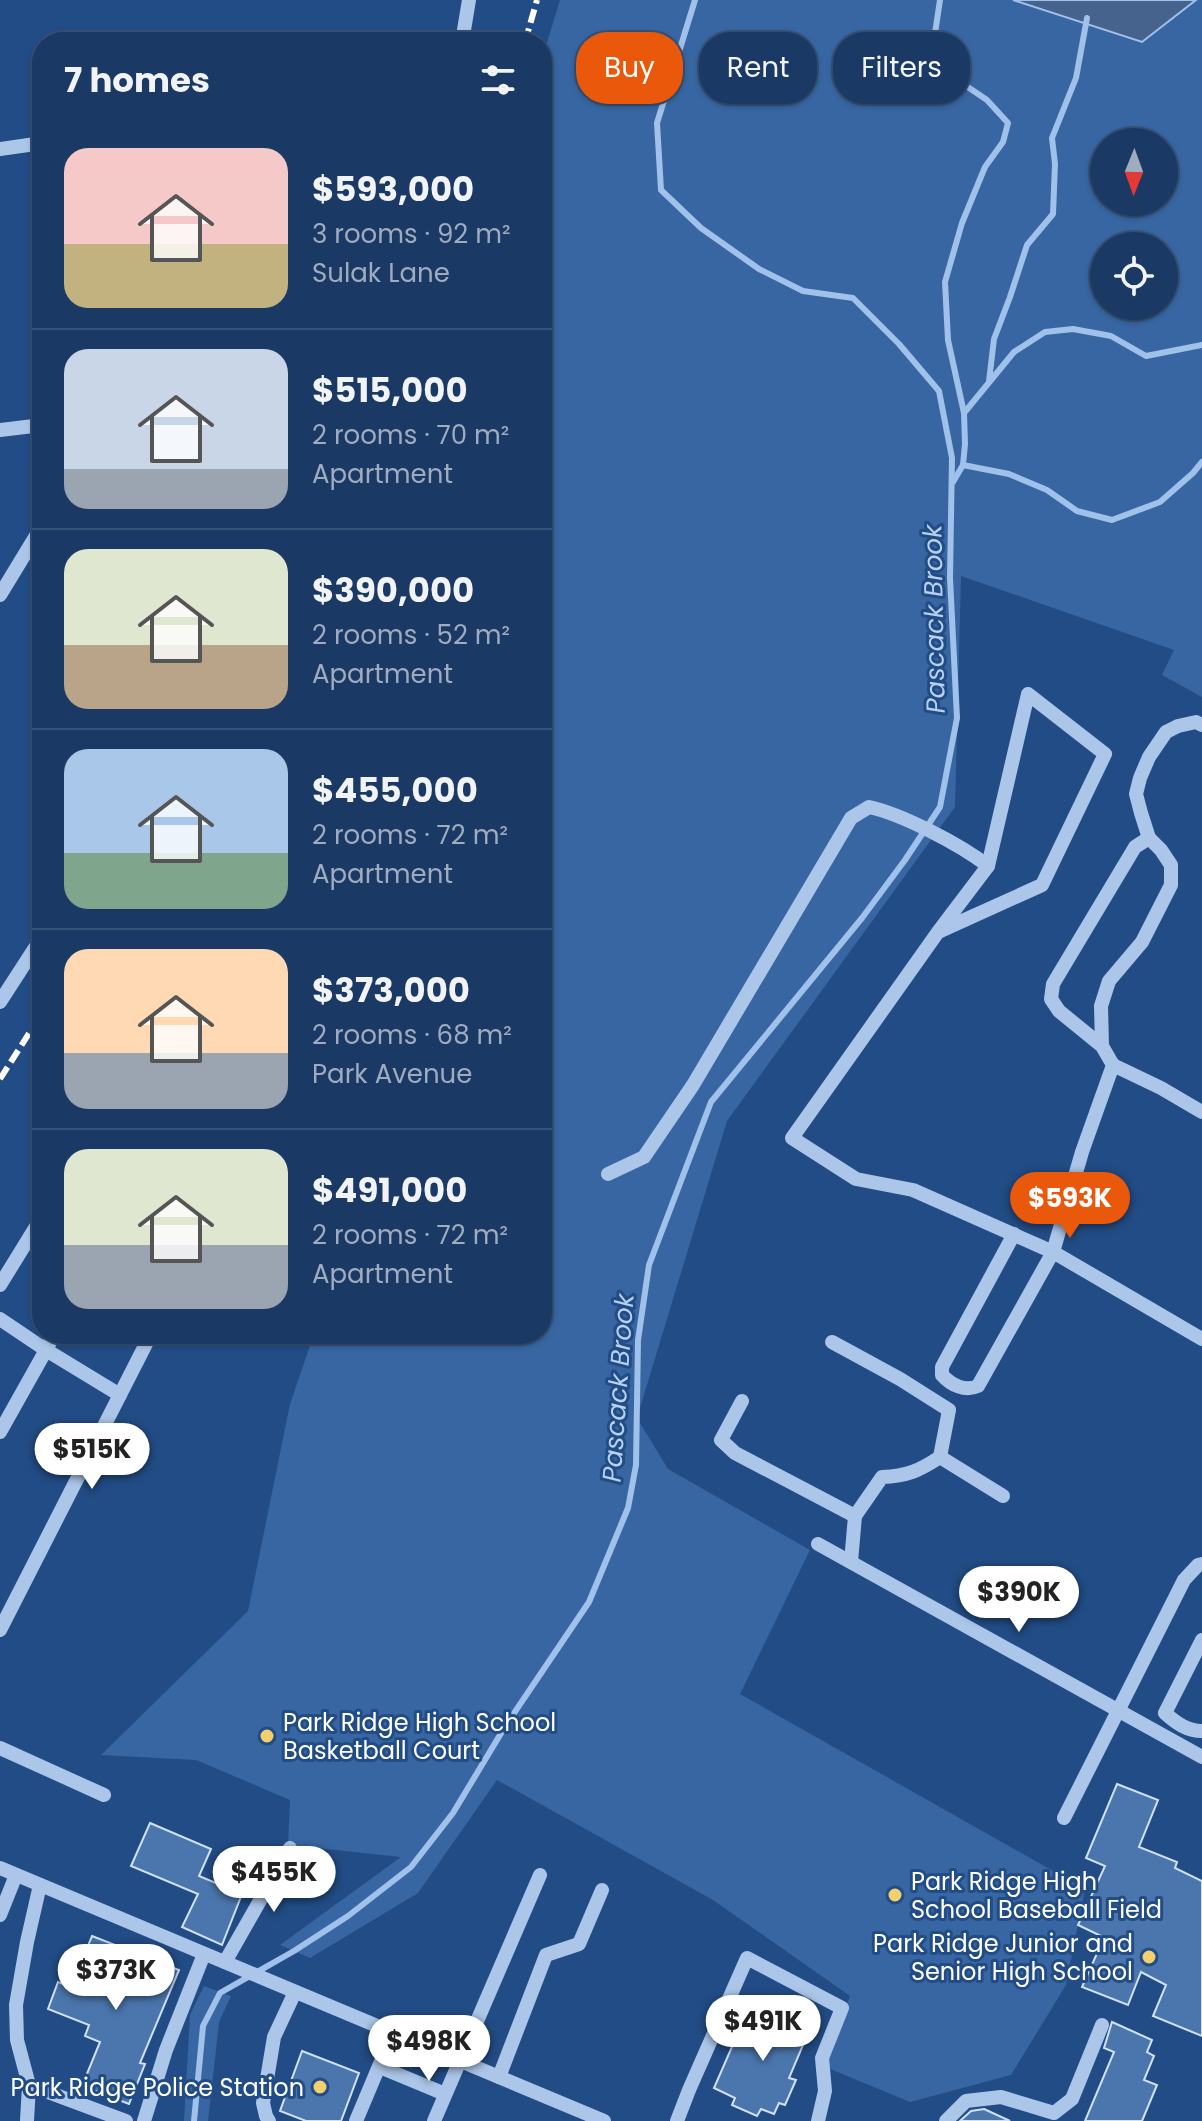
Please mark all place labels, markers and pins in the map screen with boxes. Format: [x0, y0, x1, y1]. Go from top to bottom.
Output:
pin: $593K [1014, 1172, 1126, 1240]
pin: $515K [36, 1423, 148, 1491]
pin: $390K [963, 1566, 1075, 1634]
place label: Park Ridge High School Basketball Court [283, 1706, 556, 1767]
marker: Park Ridge High School Basketball Court [258, 1727, 276, 1745]
pin: $455K [218, 1846, 330, 1914]
place label: Park Ridge High School Baseball Field [911, 1865, 1162, 1926]
marker: Park Ridge High School Baseball Field [886, 1886, 904, 1904]
place label: Park Ridge Junior and Senior High School [873, 1927, 1133, 1988]
pin: $373K [60, 1944, 172, 2012]
marker: Park Ridge Junior and Senior High School [1140, 1948, 1158, 1966]
pin: $491K [707, 1995, 819, 2063]
pin: $498K [373, 2015, 485, 2083]
place label: Park Ridge Police Station [11, 2071, 304, 2104]
marker: Park Ridge Police Station [311, 2078, 329, 2096]

